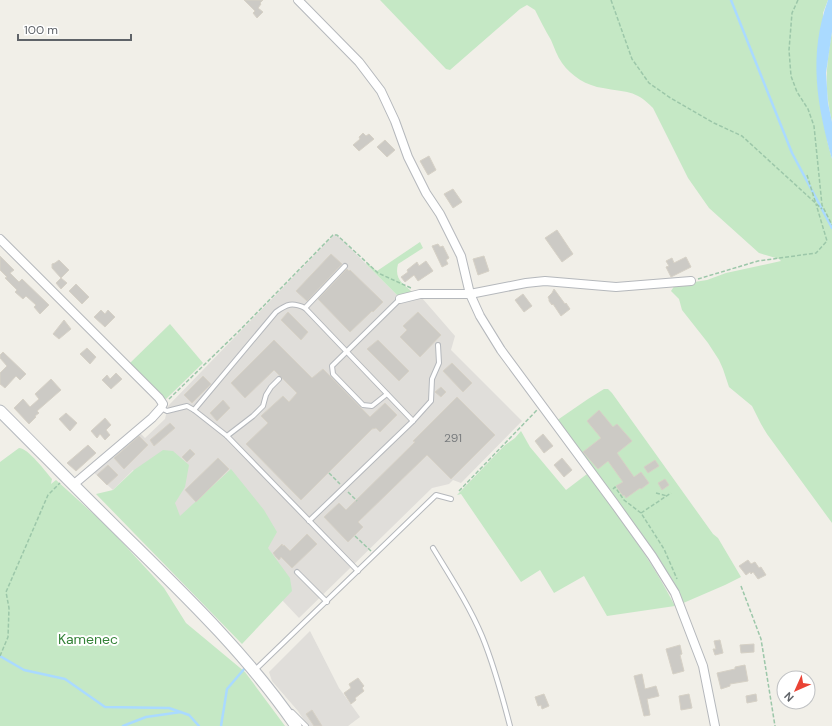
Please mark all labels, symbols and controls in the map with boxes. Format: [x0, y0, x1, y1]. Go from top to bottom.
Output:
scale bar [18, 16, 131, 42]
text: 100 m [24, 22, 58, 38]
house number: 291 [444, 430, 462, 446]
park label: Kamenec [58, 630, 118, 648]
north arrow [776, 670, 816, 710]
text: N [781, 689, 797, 705]

